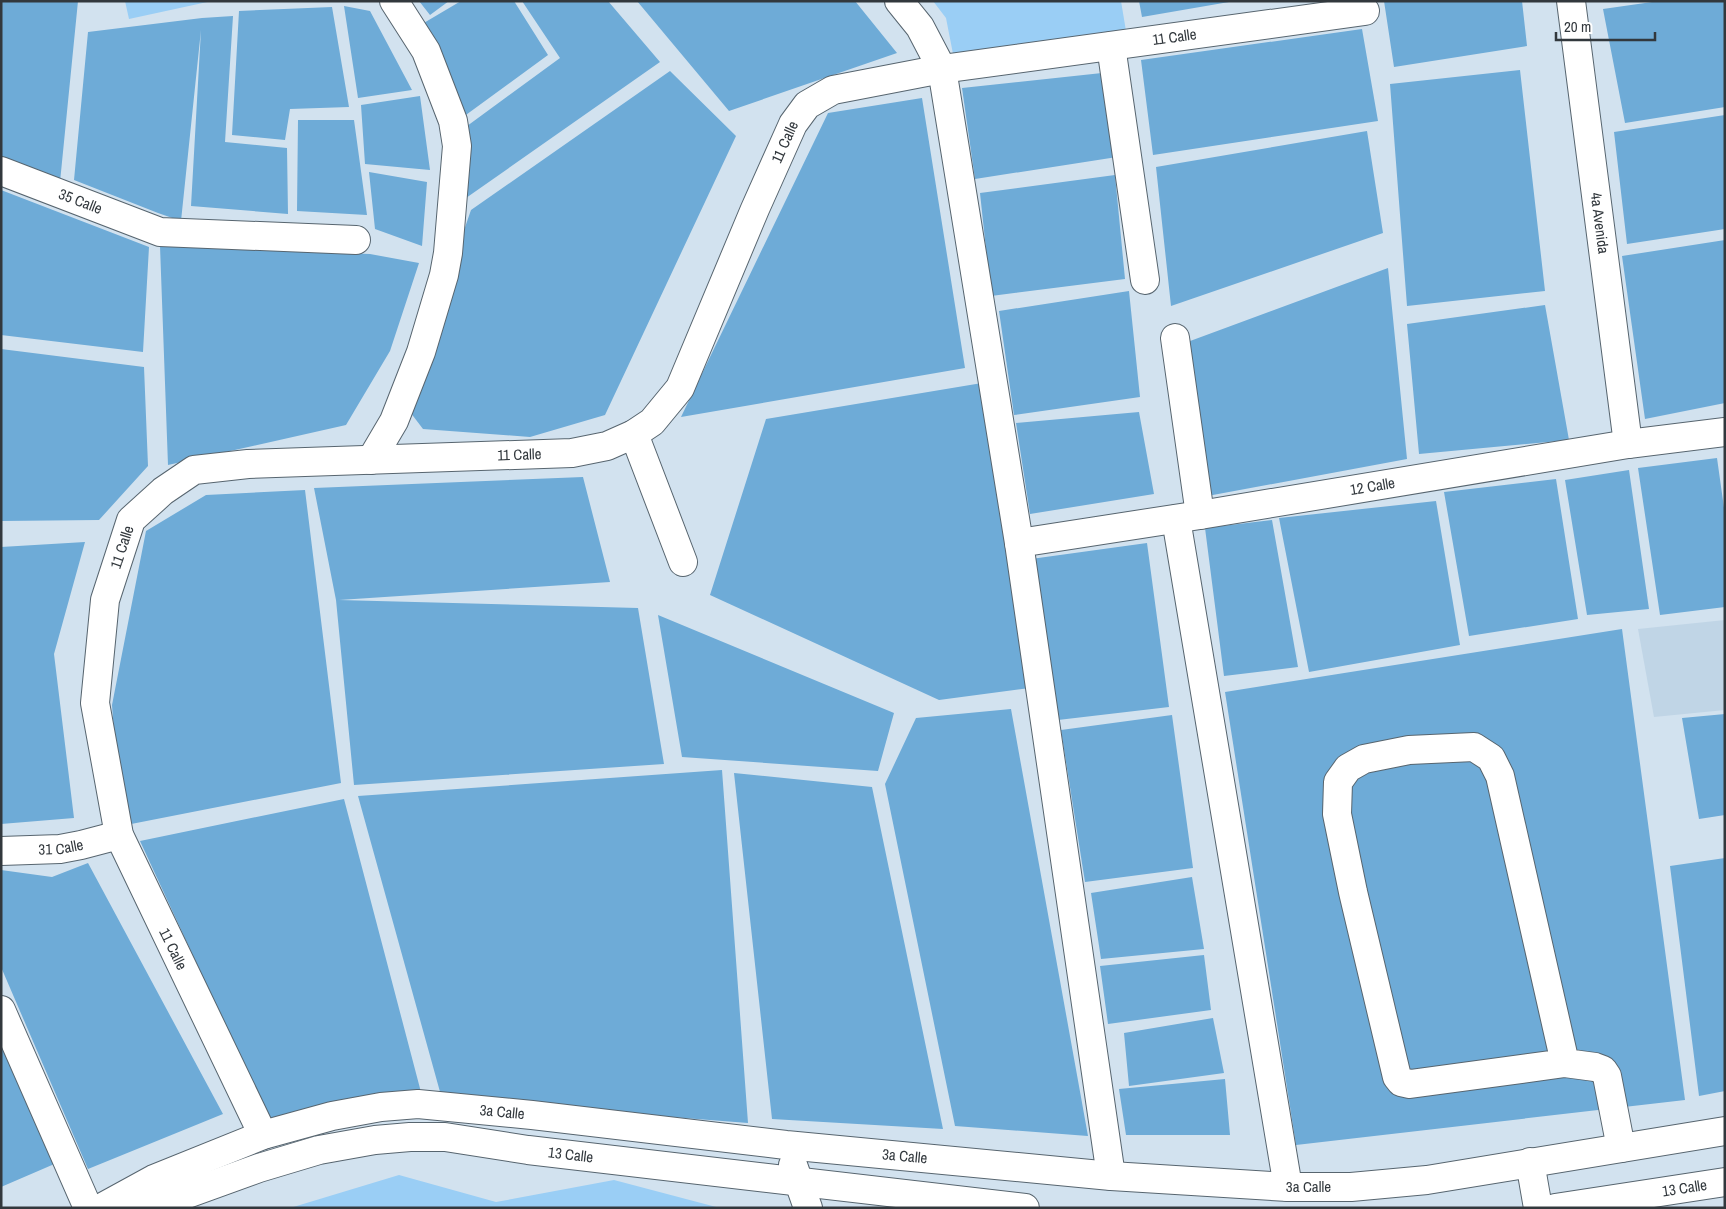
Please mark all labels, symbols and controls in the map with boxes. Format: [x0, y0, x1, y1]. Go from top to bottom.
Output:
scale bar [1556, 10, 1655, 42]
text: 20 m [1564, 16, 1591, 37]
street label: 11 Calle [1151, 23, 1198, 50]
street label: 11 Calle [766, 117, 803, 166]
street label: 35 Calle [56, 183, 106, 219]
street label: 4a Avenida [1586, 191, 1614, 255]
street label: 11 Calle [497, 443, 542, 466]
street label: 12 Calle [1348, 472, 1397, 500]
street label: 11 Calle [105, 523, 139, 571]
street label: 31 Calle [38, 834, 85, 860]
street label: 11 Calle [154, 924, 193, 973]
street label: 3a Calle [479, 1099, 526, 1124]
street label: 13 Calle [547, 1141, 594, 1168]
street label: 3a Calle [881, 1143, 928, 1168]
street label: 13 Calle [1661, 1174, 1708, 1201]
street label: 3a Calle [1286, 1176, 1331, 1197]

